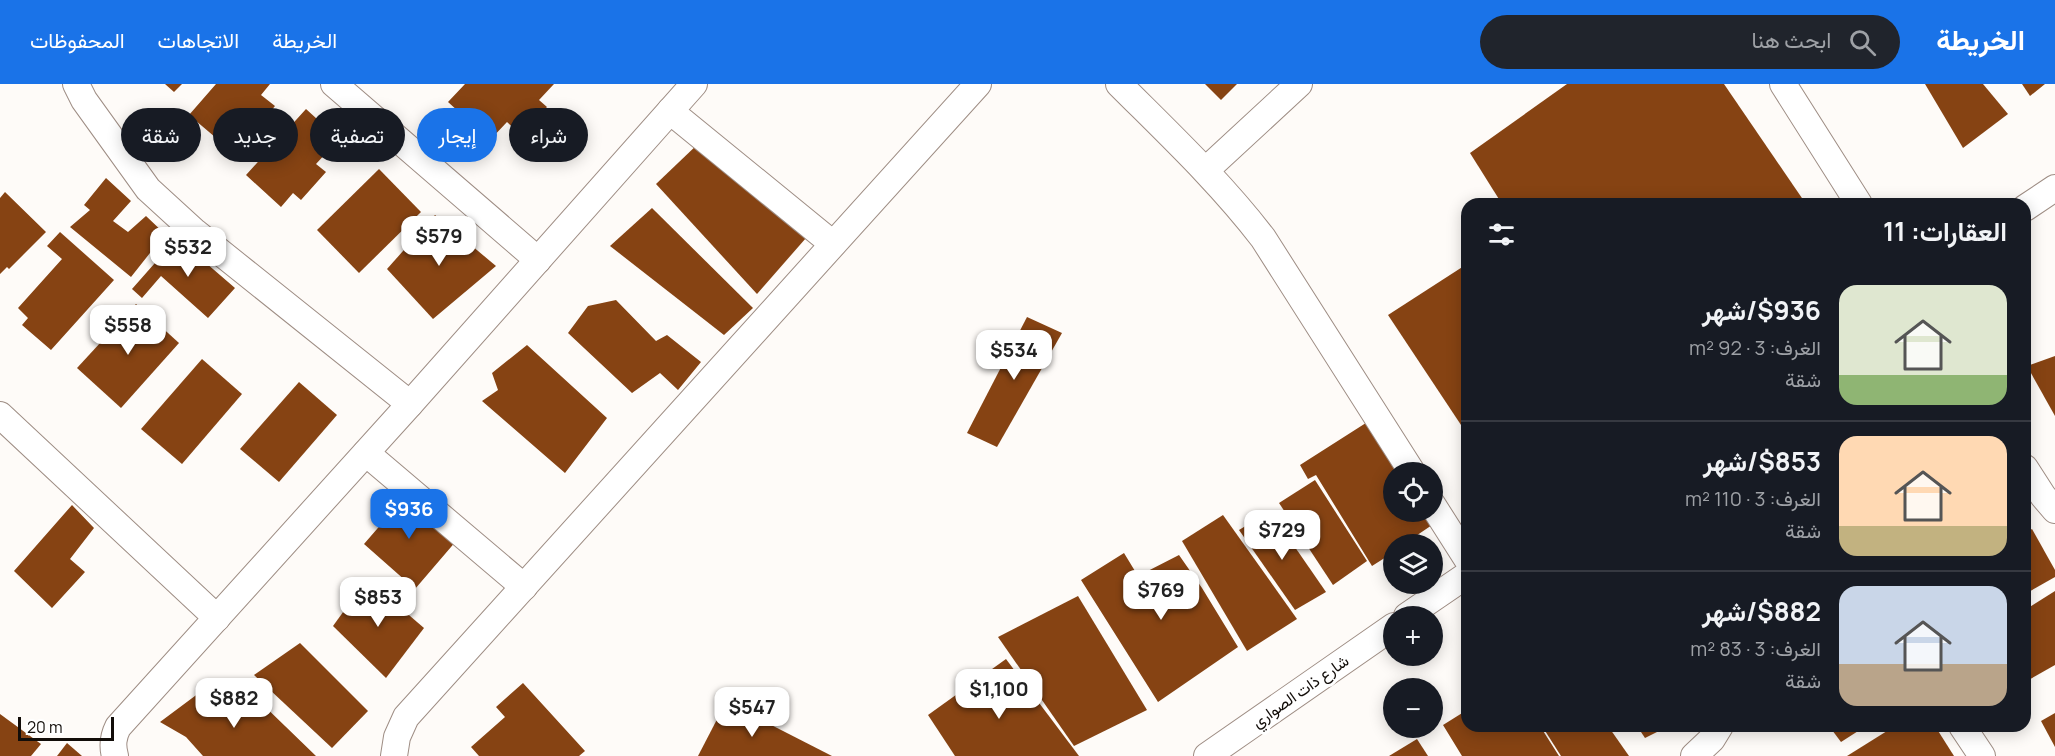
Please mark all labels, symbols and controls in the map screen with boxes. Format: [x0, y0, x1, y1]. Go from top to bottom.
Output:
search box [1480, 15, 1900, 69]
text: الخريطة [1936, 20, 2025, 58]
text: ابحث هنا [1751, 25, 1831, 55]
text: المحفوظات [30, 26, 125, 54]
text: الاتجاهات [158, 26, 239, 54]
text: الخريطة [272, 26, 337, 54]
icon: search [1846, 26, 1879, 59]
chip: شقة [121, 108, 201, 162]
chip: جديد [213, 108, 298, 162]
chip: تصفية [310, 108, 405, 162]
chip: إيجار [417, 108, 497, 162]
chip: شراء [509, 108, 588, 162]
text: العقارات: 11 [1883, 213, 2007, 249]
pin: $579 [403, 216, 475, 267]
icon: filters [1485, 218, 1518, 251]
text: $579 [415, 222, 463, 249]
pin: $532 [152, 227, 224, 278]
text: $532 [164, 233, 212, 260]
text: $936/شهر [1702, 292, 1821, 328]
pin: $558 [92, 305, 164, 356]
icon: home [1887, 309, 1959, 381]
text: $558 [104, 311, 152, 338]
pin: $534 [978, 330, 1050, 381]
text: الغرف: 3 · 92 m² [1689, 334, 1821, 361]
text: $534 [990, 336, 1038, 363]
text: شقة [1785, 366, 1821, 393]
text: $853/شهر [1703, 443, 1821, 479]
icon: home [1887, 460, 1959, 532]
map controls [1383, 462, 1443, 738]
button: locate [1383, 462, 1443, 522]
text: الغرف: 3 · 110 m² [1685, 485, 1821, 512]
pin: $936 [373, 489, 445, 540]
text: $936 [384, 495, 434, 522]
pin: $729 [1246, 510, 1318, 561]
text: $729 [1258, 516, 1306, 543]
text: شقة [1785, 517, 1821, 544]
button: layers [1383, 534, 1443, 594]
pin: $769 [1125, 570, 1197, 621]
text: $769 [1137, 576, 1185, 603]
pin: $853 [342, 577, 414, 628]
text: $853 [354, 583, 402, 610]
text: $882/شهر [1702, 593, 1821, 629]
button: + [1383, 606, 1443, 666]
icon: home [1887, 610, 1959, 682]
text: الغرف: 3 · 83 m² [1690, 635, 1821, 662]
street label: شارع ذات الصواري [1247, 649, 1355, 735]
text: شقة [1785, 667, 1821, 694]
pin: $1,100 [950, 669, 1048, 720]
text: $1,100 [969, 675, 1029, 702]
pin: $882 [198, 678, 270, 729]
button: − [1383, 678, 1443, 738]
text: $882 [210, 684, 258, 711]
pin: $547 [716, 687, 788, 738]
text: $547 [728, 693, 776, 720]
scale bar [18, 714, 114, 742]
text: 20 m [27, 716, 63, 738]

